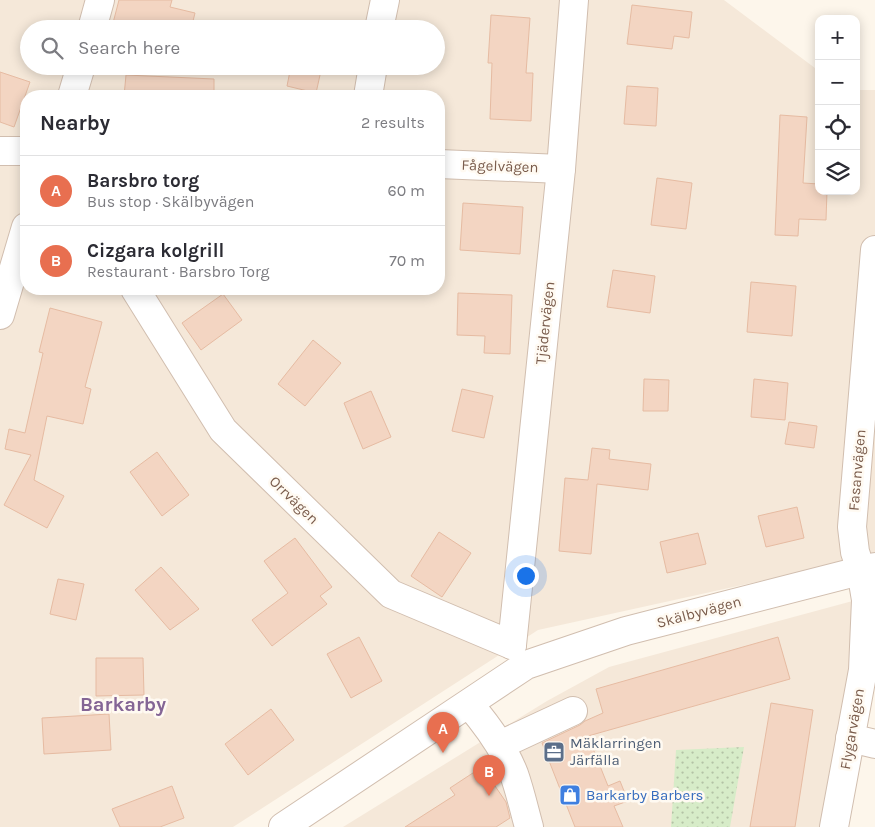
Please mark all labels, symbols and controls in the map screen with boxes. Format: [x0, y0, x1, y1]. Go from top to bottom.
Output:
map controls [815, 15, 860, 195]
button: + [815, 15, 860, 60]
search box [20, 20, 445, 75]
icon: search [38, 34, 66, 62]
text: Search here [78, 37, 180, 59]
button: − [815, 60, 860, 105]
button: locate [815, 105, 860, 150]
text: Nearby [40, 111, 110, 135]
text: 2 results [361, 113, 425, 132]
button: layers [815, 150, 860, 195]
street label: Fågelvägen [461, 156, 539, 176]
text: Barsbro torg [87, 170, 199, 192]
text: A [51, 181, 61, 200]
text: 60 m [388, 181, 425, 200]
text: Bus stop · Skälbyvägen [87, 192, 254, 211]
text: Cizgara kolgrill [87, 240, 224, 262]
text: B [51, 251, 61, 270]
text: 70 m [389, 251, 425, 270]
text: Restaurant · Barsbro Torg [87, 262, 269, 281]
street label: Tjädervägen [532, 281, 558, 365]
street label: Fasanvägen [844, 428, 870, 512]
street label: Orrvägen [266, 472, 322, 528]
your location [513, 563, 539, 589]
street label: Skälbyvägen [655, 592, 743, 632]
street label: Flygarvägen [836, 687, 868, 771]
district label: Barkarby [80, 693, 166, 716]
pin: A [427, 712, 459, 753]
place label: Mäklarringen Järfälla [570, 734, 661, 769]
office icon: Mäklarringen Järfälla [542, 740, 566, 764]
pin: B [473, 755, 505, 796]
shop icon: Barkarby Barbers [558, 783, 582, 807]
place label: Barkarby Barbers [586, 786, 703, 804]

